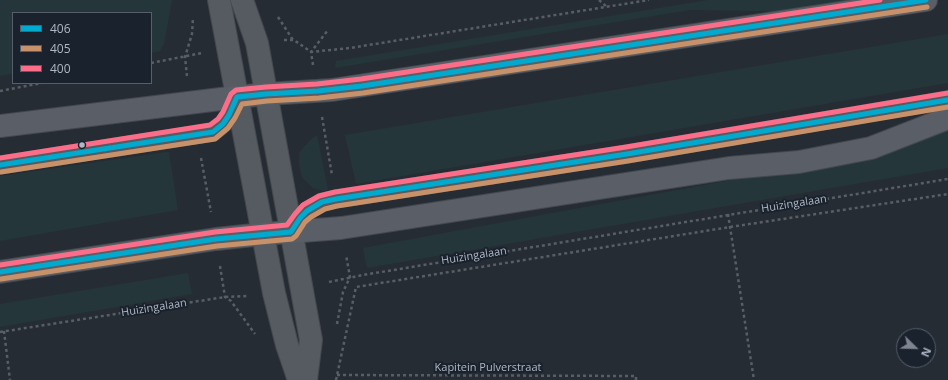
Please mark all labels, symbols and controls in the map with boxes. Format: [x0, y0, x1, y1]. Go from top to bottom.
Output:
legend [12, 12, 152, 84]
text: 406 [50, 20, 71, 37]
text: 405 [50, 40, 71, 57]
text: 400 [50, 60, 71, 77]
unlabelled marker [77, 140, 87, 150]
street label: Huizingalaan [760, 192, 828, 216]
street label: Huizingalaan [440, 244, 508, 268]
street label: Huizingalaan [120, 296, 188, 320]
north arrow [896, 328, 936, 368]
text: N [918, 345, 935, 360]
street label: Kapitein Pulverstraat [435, 361, 541, 375]

